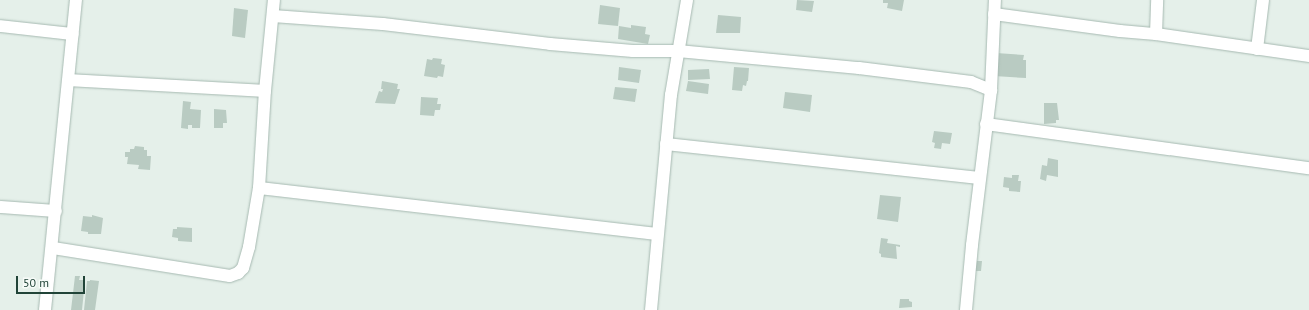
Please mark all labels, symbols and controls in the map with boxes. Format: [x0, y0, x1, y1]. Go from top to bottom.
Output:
scale bar [18, 268, 87, 294]
text: 50 m [23, 275, 49, 290]

